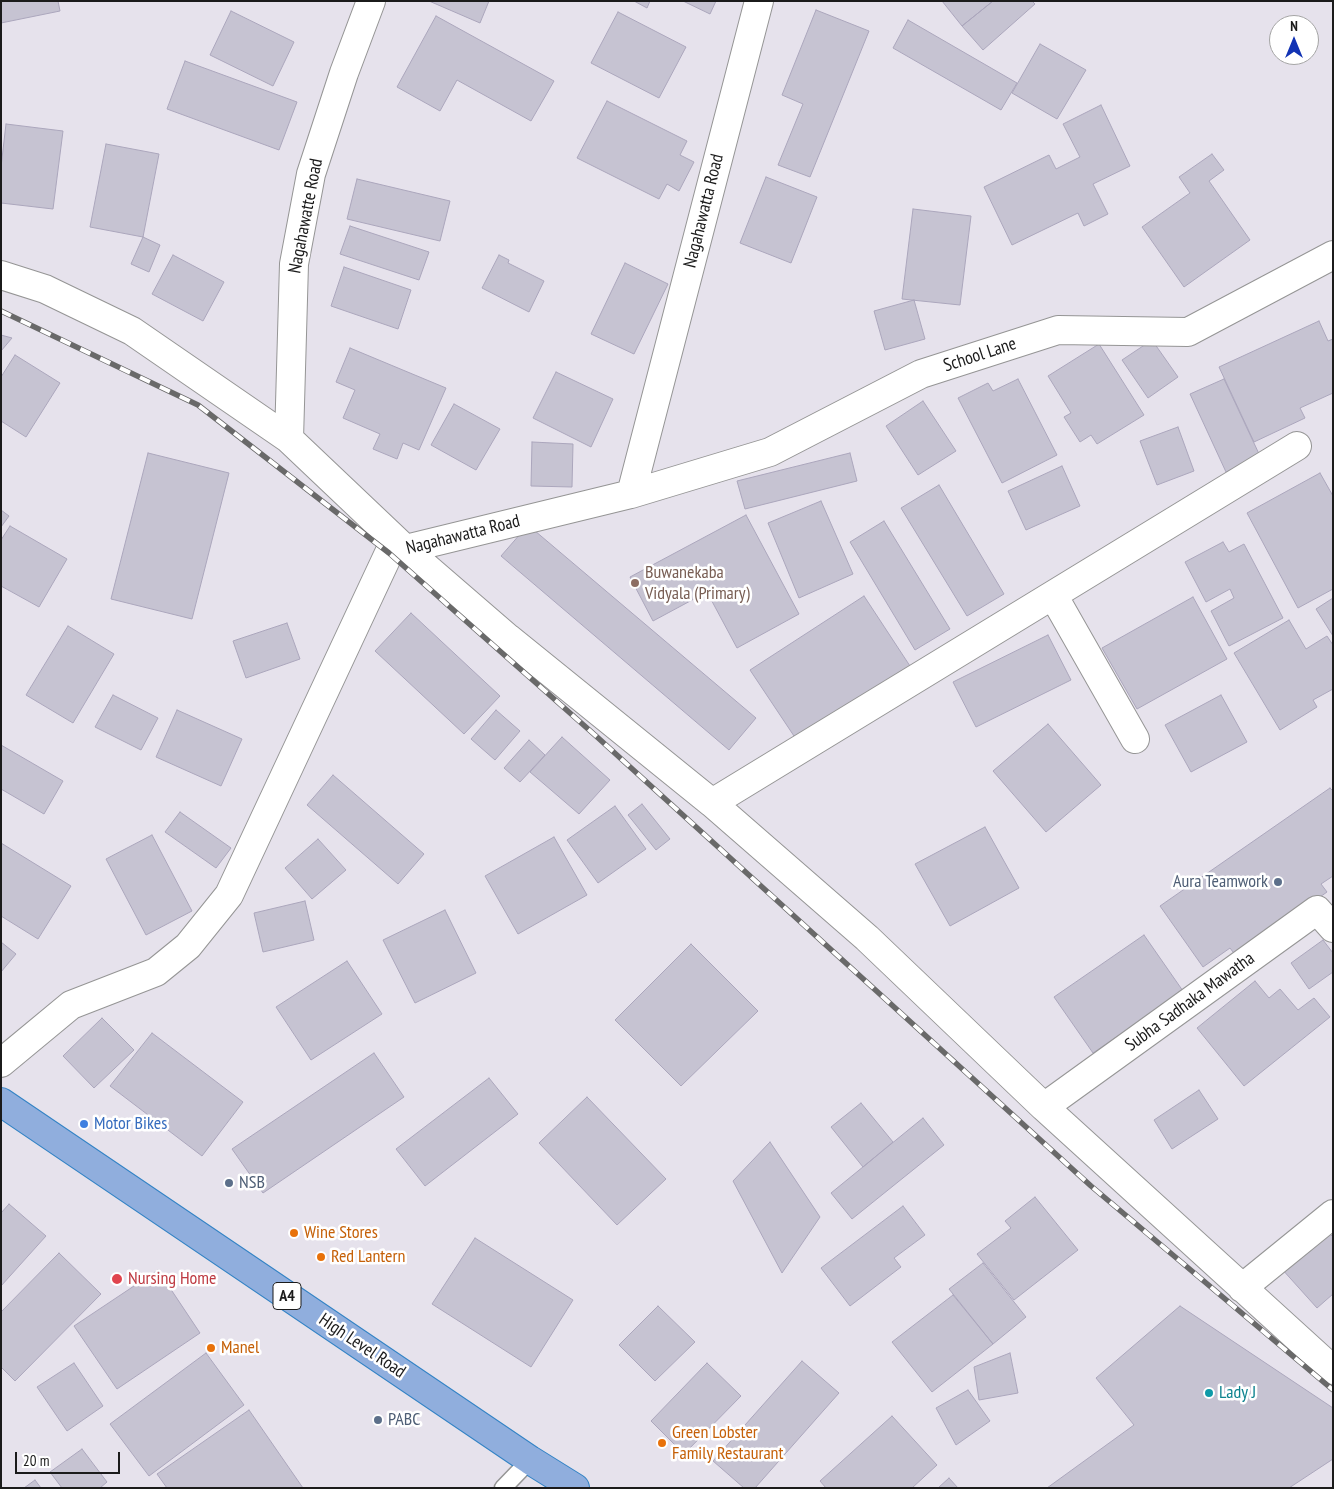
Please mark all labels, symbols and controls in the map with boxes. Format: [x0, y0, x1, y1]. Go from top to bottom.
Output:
north arrow [1269, 15, 1319, 65]
text: N [1290, 17, 1298, 35]
street label: Nagahawatta Road [679, 152, 729, 270]
street label: Nagahawatte Road [284, 157, 328, 275]
street label: School Lane [941, 333, 1019, 377]
street label: Nagahawatta Road [404, 510, 522, 560]
place label: Buwanekaba Vidyala (Primary) [645, 562, 750, 604]
marker: Buwanekaba Vidyala (Primary) [629, 577, 641, 589]
place label: Aura Teamwork [1173, 871, 1268, 893]
marker: Aura Teamwork [1272, 876, 1284, 888]
street label: Subha Sadhaka Mawatha [1121, 948, 1259, 1056]
place label: Motor Bikes [94, 1113, 167, 1135]
marker: Motor Bikes [78, 1118, 90, 1130]
place label: NSB [239, 1172, 265, 1194]
marker: NSB [223, 1177, 235, 1189]
place label: Wine Stores [304, 1222, 378, 1244]
marker: Wine Stores [288, 1227, 300, 1239]
place label: Red Lantern [331, 1246, 405, 1268]
marker: Red Lantern [315, 1251, 327, 1263]
place label: Nursing Home [128, 1268, 216, 1290]
marker: Nursing Home [110, 1272, 124, 1286]
road number: A4 [273, 1282, 301, 1310]
street label: High Level Road [315, 1309, 409, 1383]
place label: Manel [221, 1337, 259, 1359]
marker: Manel [205, 1342, 217, 1354]
place label: Lady J [1219, 1382, 1256, 1404]
marker: Lady J [1203, 1387, 1215, 1399]
place label: PABC [388, 1409, 420, 1431]
marker: PABC [372, 1414, 384, 1426]
place label: Green Lobster Family Restaurant [672, 1422, 783, 1465]
marker: Green Lobster Family Restaurant [656, 1437, 668, 1449]
scale bar [18, 1442, 122, 1474]
text: 20 m [23, 1451, 49, 1470]

